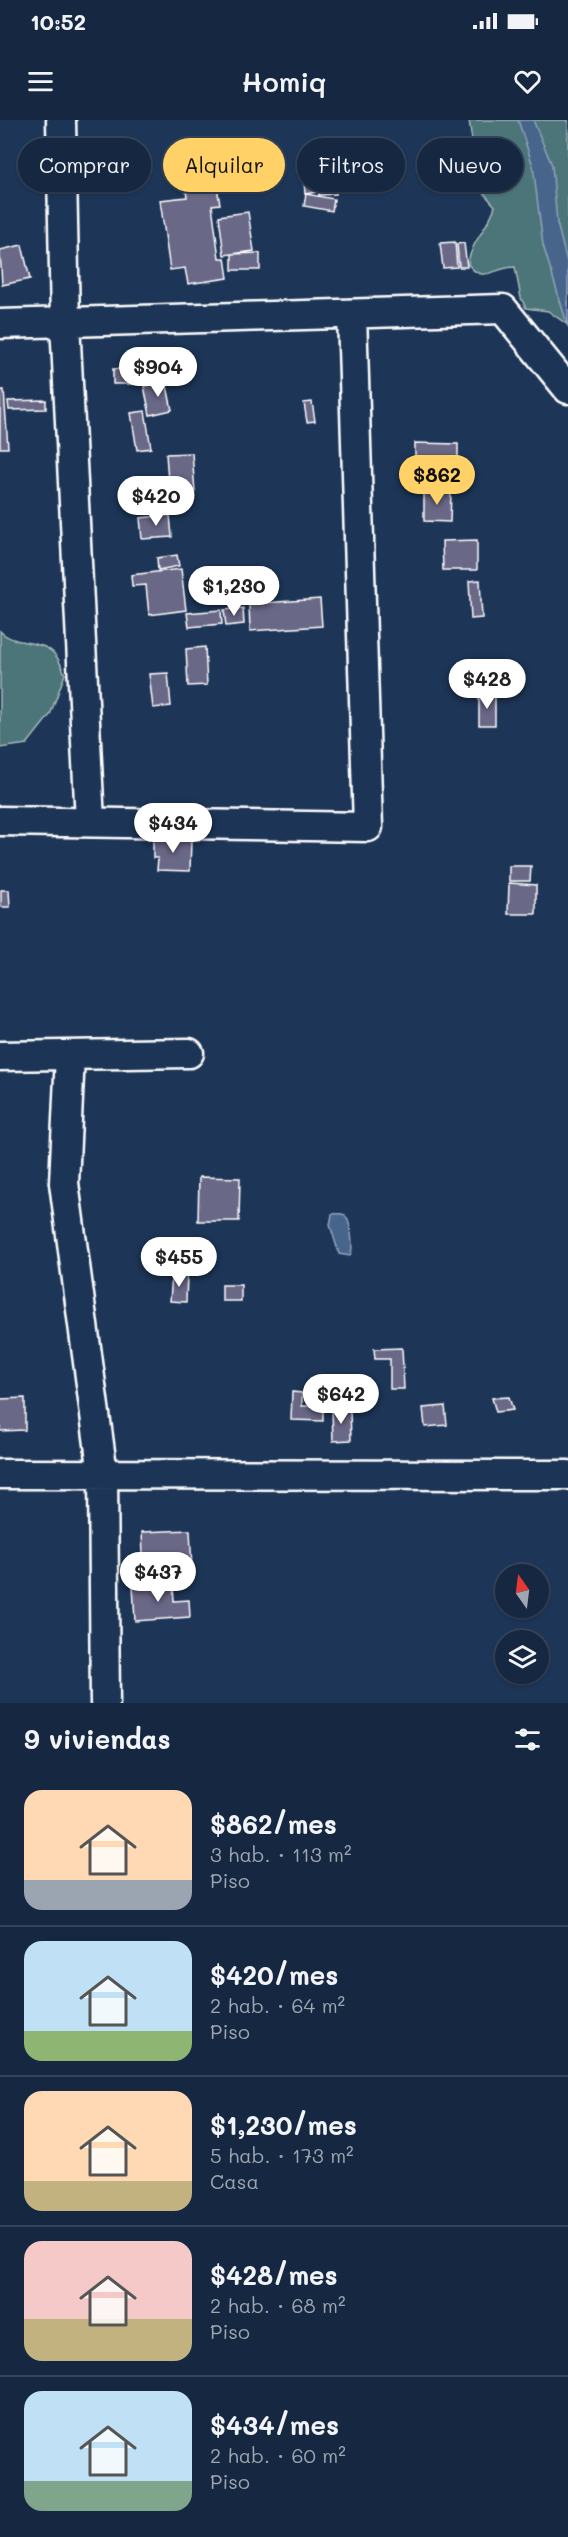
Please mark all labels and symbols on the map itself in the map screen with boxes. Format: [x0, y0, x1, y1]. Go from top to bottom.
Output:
pin: $904 [122, 347, 194, 398]
pin: $862 [401, 455, 473, 506]
pin: $420 [120, 476, 192, 527]
pin: $1,230 [185, 566, 283, 617]
pin: $428 [451, 659, 523, 710]
pin: $434 [137, 803, 209, 854]
pin: $455 [143, 1237, 215, 1288]
pin: $642 [305, 1374, 377, 1425]
pin: $437 [122, 1552, 194, 1603]
north arrow [495, 1564, 549, 1618]

